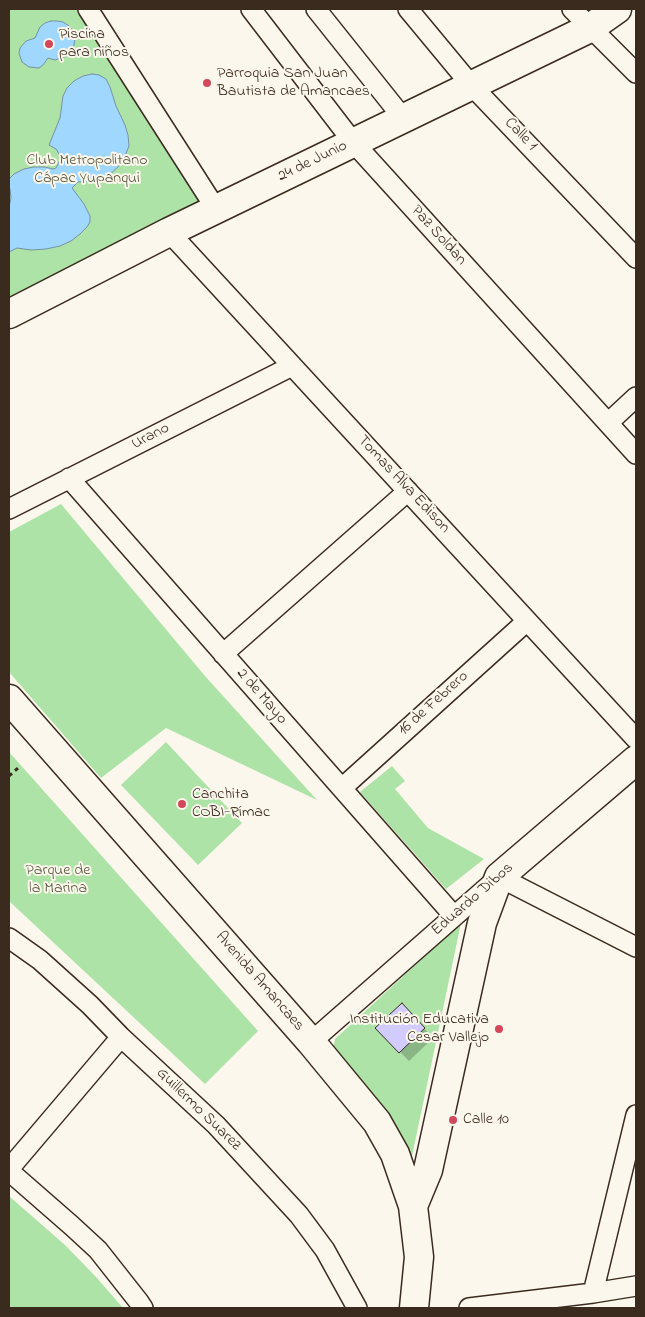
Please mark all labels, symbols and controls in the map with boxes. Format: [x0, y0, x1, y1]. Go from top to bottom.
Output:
place label: Piscina para niños [59, 25, 129, 63]
marker: Piscina para niños [43, 38, 55, 50]
place label: Parroquia San Juan Bautista de Amancaes [217, 64, 370, 102]
marker: Parroquia San Juan Bautista de Amancaes [201, 77, 213, 89]
street label: Calle 1 [500, 114, 540, 156]
street label: 24 de Junio [275, 137, 351, 187]
park label: Club Metropolitano Cápac Yupanqui [27, 151, 147, 189]
street label: Paz Soldan [406, 202, 470, 270]
street label: Urano [129, 419, 173, 455]
street label: Tomas Alva Edison [353, 432, 453, 538]
street label: 2 de Mayo [231, 665, 291, 729]
street label: 16 de Febrero [395, 668, 473, 740]
place label: Canchita COBI-Rímac [192, 785, 270, 823]
marker: Canchita COBI-Rímac [176, 798, 188, 810]
street label: Eduardo Dibos [428, 859, 518, 941]
park label: Parque de la Marina [26, 861, 90, 899]
street label: Avenida Amancaes [210, 928, 308, 1036]
place label: Institución Educativa Cesar Vallejo [350, 1010, 489, 1048]
marker: Institución Educativa Cesar Vallejo [493, 1023, 505, 1035]
street label: Guillermo Suarez [151, 1065, 245, 1155]
place label: Calle 10 [463, 1110, 509, 1130]
marker: Calle 10 [447, 1114, 459, 1126]

